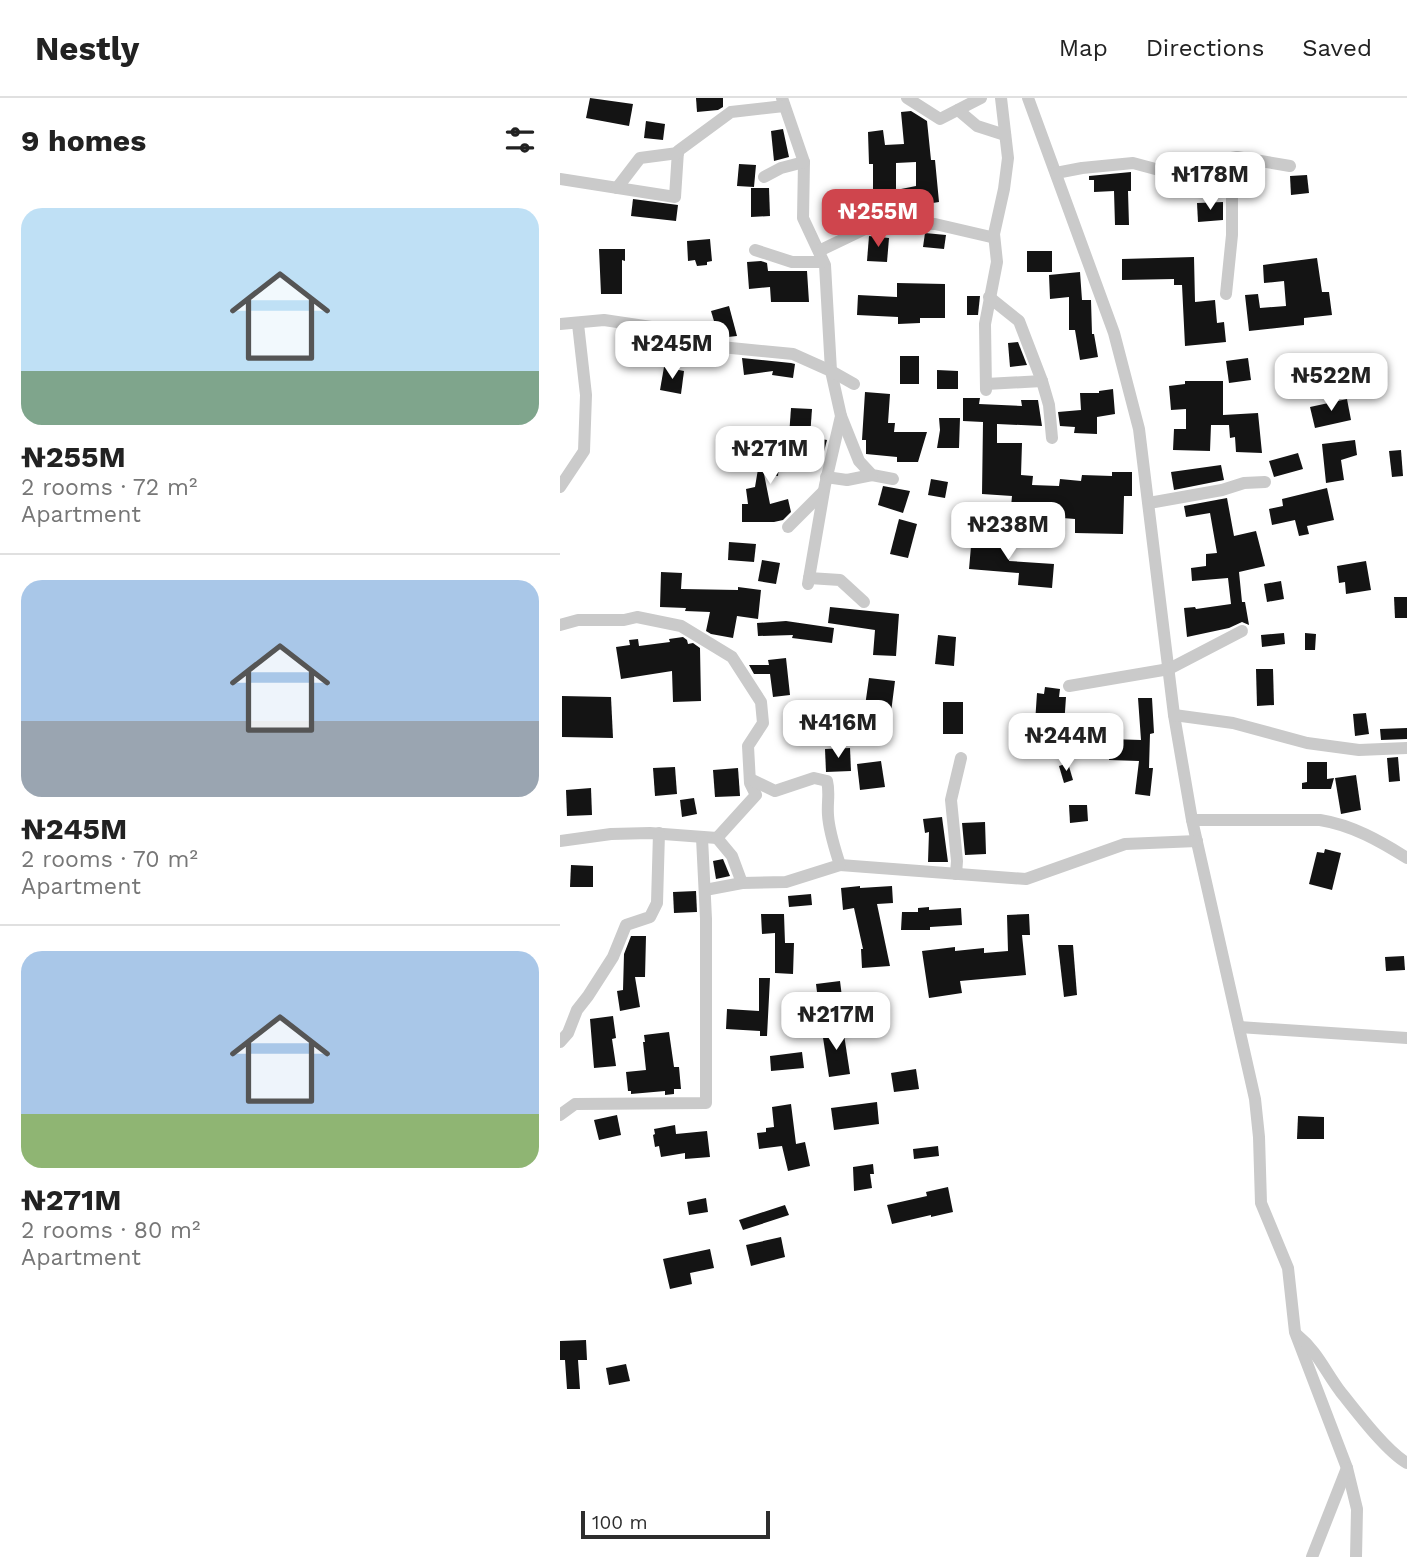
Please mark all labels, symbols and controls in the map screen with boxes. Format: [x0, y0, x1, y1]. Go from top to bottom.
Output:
text: Nestly [35, 29, 139, 68]
text: Map [1059, 34, 1108, 62]
text: Directions [1146, 34, 1264, 62]
text: Saved [1302, 34, 1372, 62]
icon: filters [501, 121, 539, 159]
text: 9 homes [21, 123, 146, 158]
pin: ₦178M [1161, 152, 1259, 212]
text: ₦178M [1171, 161, 1249, 188]
pin: ₦255M [829, 190, 927, 249]
text: ₦255M [838, 198, 918, 225]
icon: home [217, 253, 343, 379]
pin: ₦245M [623, 322, 721, 381]
text: ₦245M [631, 330, 713, 357]
pin: ₦522M [1282, 354, 1380, 413]
text: ₦522M [1291, 362, 1371, 389]
pin: ₦271M [721, 426, 819, 486]
text: ₦271M [731, 435, 809, 462]
text: ₦255M [21, 439, 126, 474]
text: 2 rooms · 72 m² [21, 474, 197, 501]
text: Apartment [21, 501, 141, 528]
pin: ₦238M [959, 503, 1057, 562]
text: ₦238M [967, 511, 1049, 538]
icon: home [217, 625, 343, 751]
pin: ₦416M [789, 700, 887, 760]
text: ₦416M [799, 709, 877, 736]
pin: ₦244M [1017, 714, 1115, 773]
text: ₦244M [1024, 722, 1108, 749]
text: ₦245M [21, 811, 127, 846]
text: 2 rooms · 70 m² [21, 846, 198, 873]
text: Apartment [21, 873, 141, 900]
pin: ₦217M [787, 992, 885, 1052]
icon: home [217, 996, 343, 1122]
text: ₦217M [797, 1001, 875, 1028]
text: ₦271M [21, 1182, 122, 1217]
text: 2 rooms · 80 m² [21, 1217, 200, 1244]
text: Apartment [21, 1244, 141, 1271]
scale bar [581, 1508, 770, 1540]
text: 100 m [592, 1511, 648, 1534]

